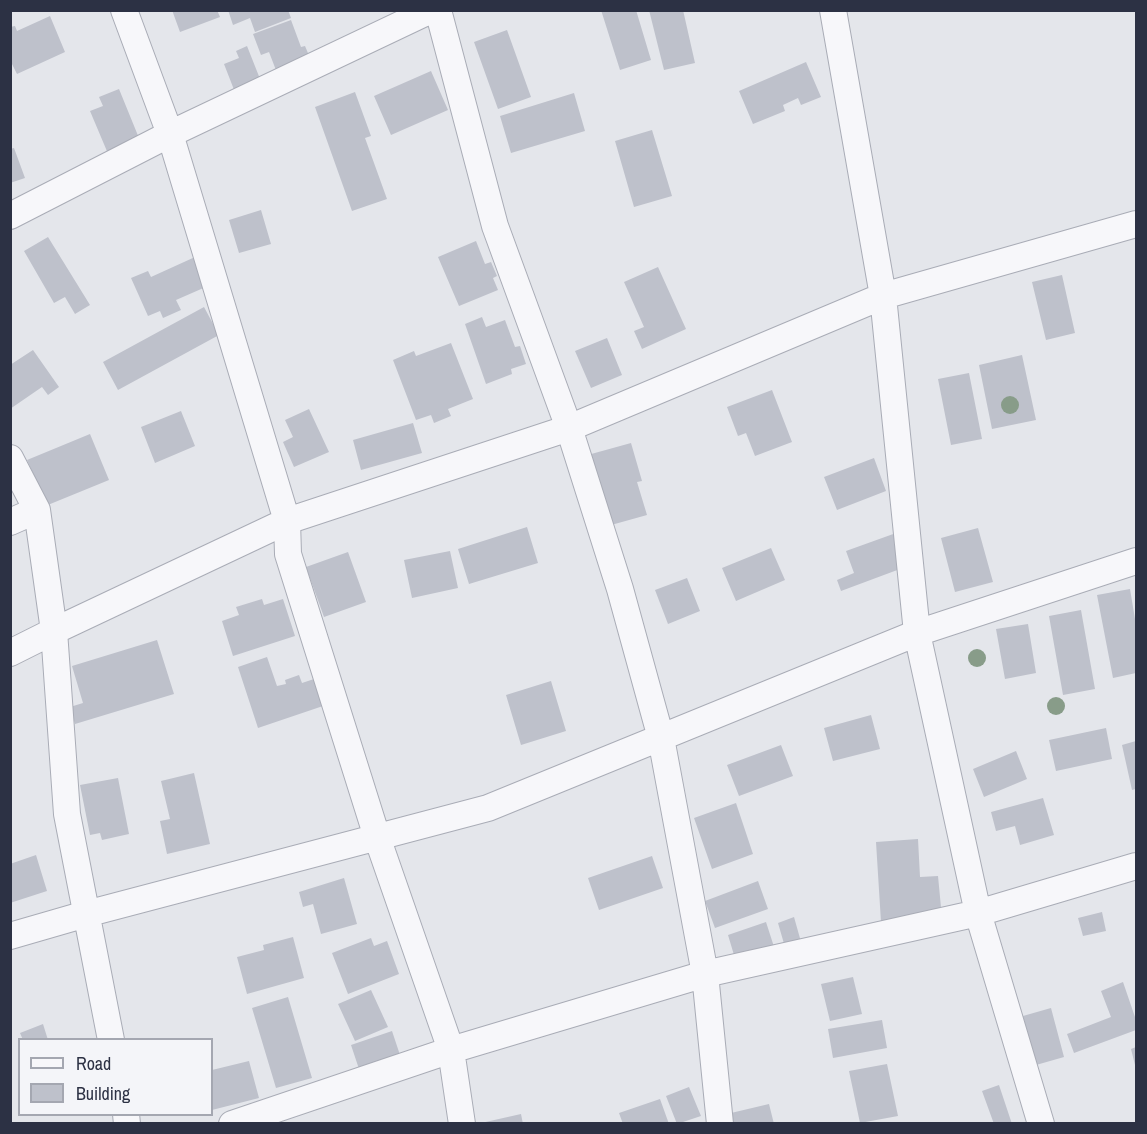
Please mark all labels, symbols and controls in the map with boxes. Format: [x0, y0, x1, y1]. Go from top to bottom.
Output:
legend [18, 1038, 213, 1116]
text: Road [76, 1051, 111, 1076]
text: Building [76, 1081, 130, 1106]

